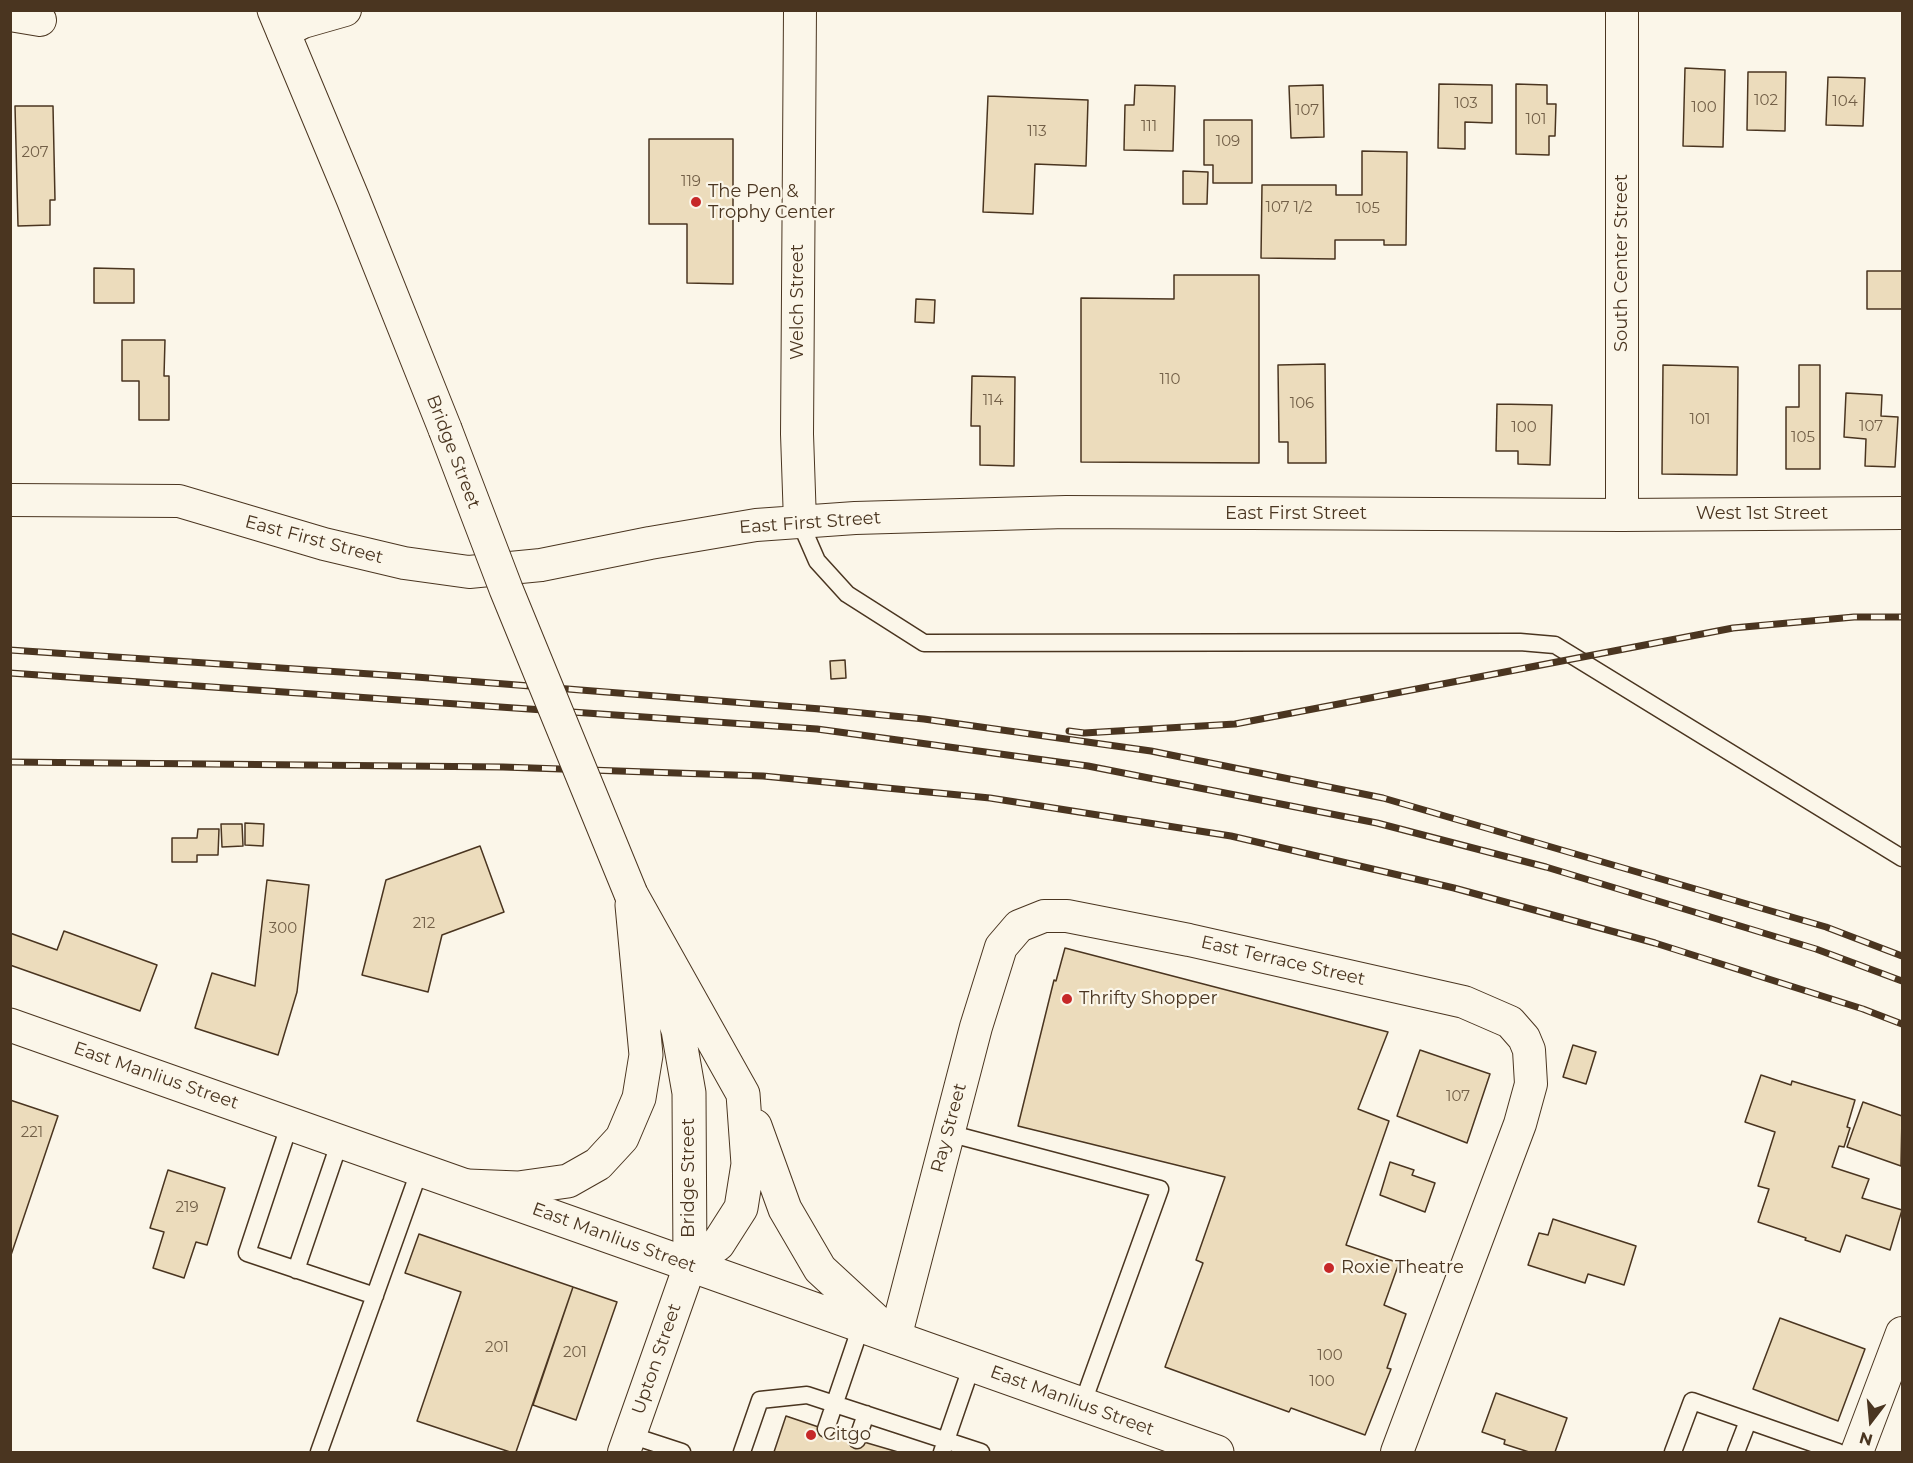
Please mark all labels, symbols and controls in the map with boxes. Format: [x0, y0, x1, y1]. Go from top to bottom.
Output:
house number: 102 [1754, 92, 1778, 110]
house number: 104 [1832, 93, 1858, 111]
house number: 103 [1454, 95, 1478, 113]
house number: 100 [1691, 99, 1717, 117]
house number: 107 [1295, 102, 1319, 120]
house number: 101 [1526, 111, 1546, 129]
house number: 111 [1141, 118, 1157, 136]
house number: 113 [1027, 123, 1047, 141]
house number: 109 [1216, 133, 1240, 151]
house number: 207 [21, 144, 49, 162]
house number: 119 [681, 173, 701, 191]
street label: South Center Street [1611, 174, 1633, 352]
place label: The Pen & Trophy Center [708, 181, 835, 224]
marker: The Pen & Trophy Center [689, 195, 703, 209]
house number: 107 1/2 [1266, 199, 1312, 217]
house number: 105 [1356, 200, 1380, 218]
street label: Welch Street [787, 244, 809, 360]
house number: 110 [1160, 371, 1180, 389]
street label: Bridge Street [421, 392, 485, 512]
house number: 114 [983, 392, 1003, 410]
house number: 106 [1290, 395, 1314, 413]
house number: 101 [1690, 411, 1710, 429]
house number: 107 [1859, 418, 1883, 436]
house number: 100 [1511, 419, 1537, 437]
house number: 105 [1791, 429, 1815, 447]
street label: East First Street [1225, 503, 1367, 525]
street label: West 1st Street [1696, 503, 1828, 525]
street label: East First Street [738, 507, 882, 539]
street label: East First Street [243, 511, 385, 569]
house number: 212 [413, 915, 435, 933]
house number: 300 [269, 920, 297, 938]
street label: East Terrace Street [1199, 932, 1367, 990]
place label: Thrifty Shopper [1079, 988, 1218, 1010]
marker: Thrifty Shopper [1060, 992, 1074, 1006]
street label: East Manlius Street [71, 1038, 241, 1114]
street label: Ray Street [927, 1081, 971, 1175]
house number: 107 [1446, 1088, 1470, 1106]
street label: Bridge Street [678, 1118, 700, 1238]
house number: 221 [21, 1124, 43, 1142]
street label: East Manlius Street [529, 1198, 699, 1278]
house number: 219 [175, 1199, 199, 1217]
place label: Roxie Theatre [1341, 1257, 1464, 1279]
marker: Roxie Theatre [1322, 1261, 1336, 1275]
street label: Upton Street [628, 1301, 686, 1417]
house number: 201 [485, 1339, 509, 1357]
house number: 201 [563, 1344, 587, 1362]
house number: 100 [1317, 1347, 1343, 1365]
street label: East Manlius Street [987, 1361, 1157, 1441]
house number: 100 [1309, 1373, 1335, 1391]
north arrow [1841, 1391, 1901, 1451]
place label: Citgo [823, 1424, 871, 1446]
marker: Citgo [804, 1428, 818, 1442]
text: N [1857, 1428, 1875, 1450]

